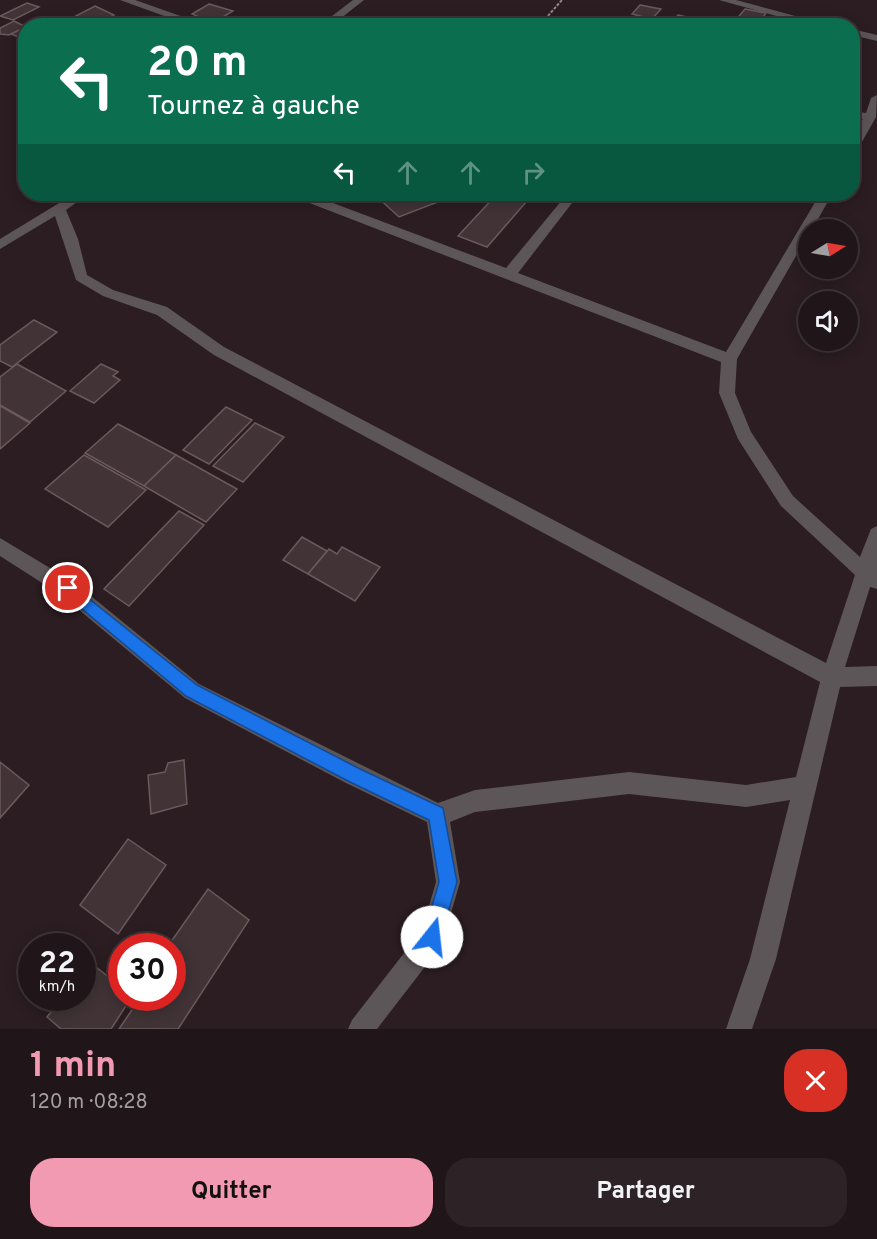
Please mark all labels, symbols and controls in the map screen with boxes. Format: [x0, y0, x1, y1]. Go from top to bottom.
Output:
text: 20 m [147, 38, 248, 91]
icon: left [48, 42, 126, 120]
text: Tournez à gauche [147, 90, 360, 124]
icon: left [328, 156, 361, 189]
icon: ahead [391, 156, 424, 189]
icon: ahead [454, 156, 487, 189]
icon: right [517, 156, 550, 189]
north arrow [798, 219, 858, 279]
map controls [798, 219, 858, 351]
button: sound [798, 291, 858, 351]
pin [42, 562, 93, 613]
icon: arrive [51, 571, 84, 604]
position arrow [400, 905, 464, 969]
speed limit sign: 30 [108, 933, 186, 1011]
text: 22 [39, 946, 75, 983]
text: km/h [39, 978, 75, 997]
text: 1 min [30, 1044, 116, 1090]
button: close [784, 1049, 847, 1112]
text: 120 m · 08:28 [30, 1090, 148, 1116]
button: Quitter [30, 1158, 433, 1227]
button: Partager [445, 1158, 847, 1227]

